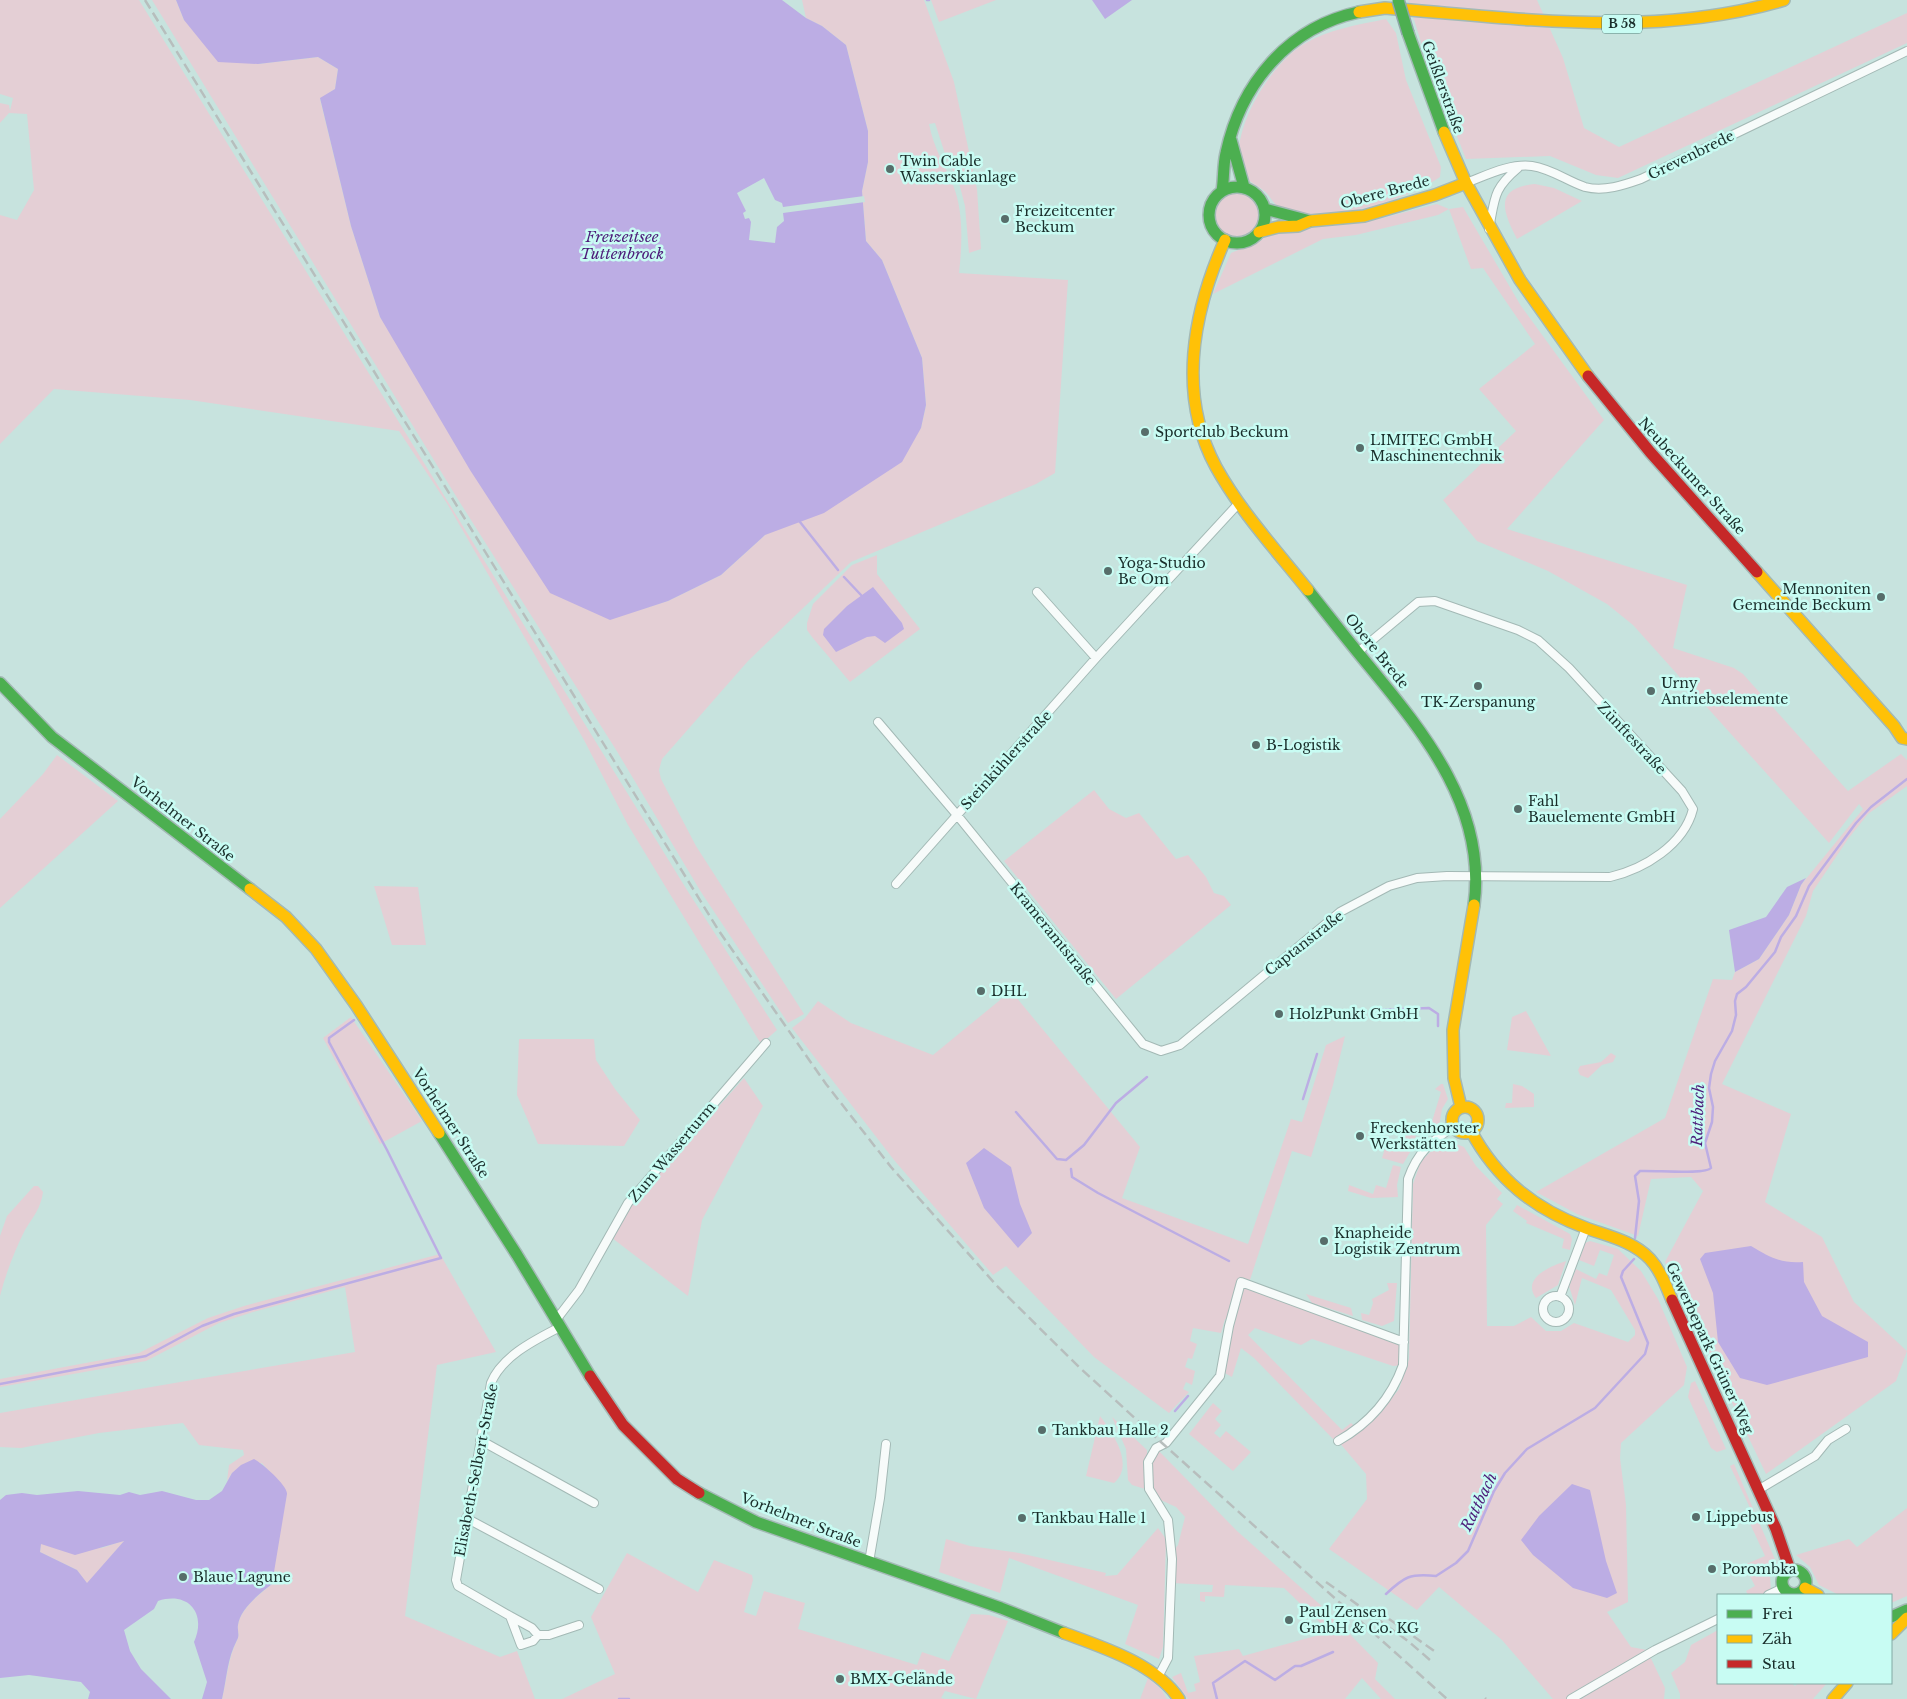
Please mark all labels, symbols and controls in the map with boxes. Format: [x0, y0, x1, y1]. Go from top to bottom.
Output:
road number: B 58 [1602, 14, 1642, 34]
street label: Geißlerstraße [1418, 38, 1468, 136]
street label: Grevenbrede [1645, 126, 1737, 184]
place label: Twin Cable Wasserskianlage [899, 152, 1016, 186]
marker: Twin Cable Wasserskianlage [884, 163, 896, 175]
street label: Obere Brede [1338, 171, 1432, 213]
place label: Freizeitcenter Beckum [1015, 202, 1115, 236]
marker: Freizeitcenter Beckum [999, 213, 1011, 225]
water label: Freizeitsee Tuttenbrock [580, 227, 664, 263]
street label: Neubeckumer Straße [1634, 414, 1750, 538]
place label: Sportclub Beckum [1155, 423, 1289, 441]
marker: Sportclub Beckum [1139, 426, 1151, 438]
place label: LIMITEC GmbH Maschinentechnik [1370, 431, 1502, 465]
marker: LIMITEC GmbH Maschinentechnik [1354, 442, 1366, 454]
place label: Yoga-Studio Be Om [1117, 554, 1206, 588]
marker: Yoga-Studio Be Om [1102, 565, 1114, 577]
place label: Mennoniten Gemeinde Beckum [1733, 580, 1871, 614]
marker: Mennoniten Gemeinde Beckum [1875, 591, 1887, 603]
street label: Obere Brede [1341, 610, 1413, 692]
place label: Urny Antriebselemente [1660, 674, 1788, 708]
marker: TK-Zerspanung [1472, 680, 1484, 692]
marker: Urny Antriebselemente [1645, 685, 1657, 697]
place label: TK-Zerspanung [1421, 693, 1536, 711]
street label: Zünftestraße [1594, 698, 1670, 778]
street label: Steinkühlerstraße [957, 707, 1055, 813]
place label: B-Logistik [1266, 736, 1341, 754]
marker: B-Logistik [1250, 739, 1262, 751]
street label: Vorhelmer Straße [126, 772, 239, 865]
place label: Fahl Bauelemente GmbH [1528, 792, 1675, 826]
marker: Fahl Bauelemente GmbH [1512, 803, 1524, 815]
street label: Krameramtstraße [1006, 879, 1100, 989]
street label: Captanstraße [1261, 907, 1347, 979]
place label: DHL [991, 982, 1026, 1000]
marker: DHL [975, 985, 987, 997]
place label: HolzPunkt GmbH [1289, 1005, 1419, 1023]
marker: HolzPunkt GmbH [1273, 1008, 1285, 1020]
street label: Vorhelmer Straße [408, 1064, 493, 1181]
water label: Rattbach [1687, 1083, 1708, 1148]
street label: Zum Wasserturm [625, 1098, 719, 1206]
place label: Freckenhorster Werkstätten [1369, 1119, 1479, 1153]
marker: Freckenhorster Werkstätten [1354, 1130, 1366, 1142]
place label: Knapheide Logistik Zentrum [1334, 1224, 1460, 1258]
marker: Knapheide Logistik Zentrum [1318, 1235, 1330, 1247]
street label: Gewerbepark Grüner Weg [1662, 1259, 1758, 1437]
street label: Elisabeth-Selbert-Straße [450, 1382, 502, 1558]
place label: Tankbau Halle 2 [1052, 1421, 1169, 1439]
marker: Tankbau Halle 2 [1036, 1424, 1048, 1436]
water label: Rattbach [1456, 1469, 1501, 1535]
street label: Vorhelmer Straße [737, 1488, 864, 1551]
place label: Lippebus [1706, 1508, 1773, 1526]
place label: Tankbau Halle 1 [1032, 1509, 1146, 1527]
marker: Lippebus [1690, 1511, 1702, 1523]
marker: Tankbau Halle 1 [1016, 1512, 1028, 1524]
place label: Porombka [1722, 1560, 1797, 1578]
marker: Porombka [1706, 1563, 1718, 1575]
place label: Blaue Lagune [193, 1568, 291, 1586]
marker: Blaue Lagune [177, 1571, 189, 1583]
legend [1717, 1594, 1892, 1684]
place label: Paul Zensen GmbH & Co. KG [1299, 1603, 1419, 1637]
text: Frei [1762, 1604, 1793, 1623]
marker: Paul Zensen GmbH & Co. KG [1283, 1614, 1295, 1626]
text: Zäh [1762, 1629, 1792, 1648]
text: Stau [1762, 1654, 1796, 1673]
place label: BMX-Gelände [850, 1670, 953, 1688]
marker: BMX-Gelände [834, 1673, 846, 1685]

